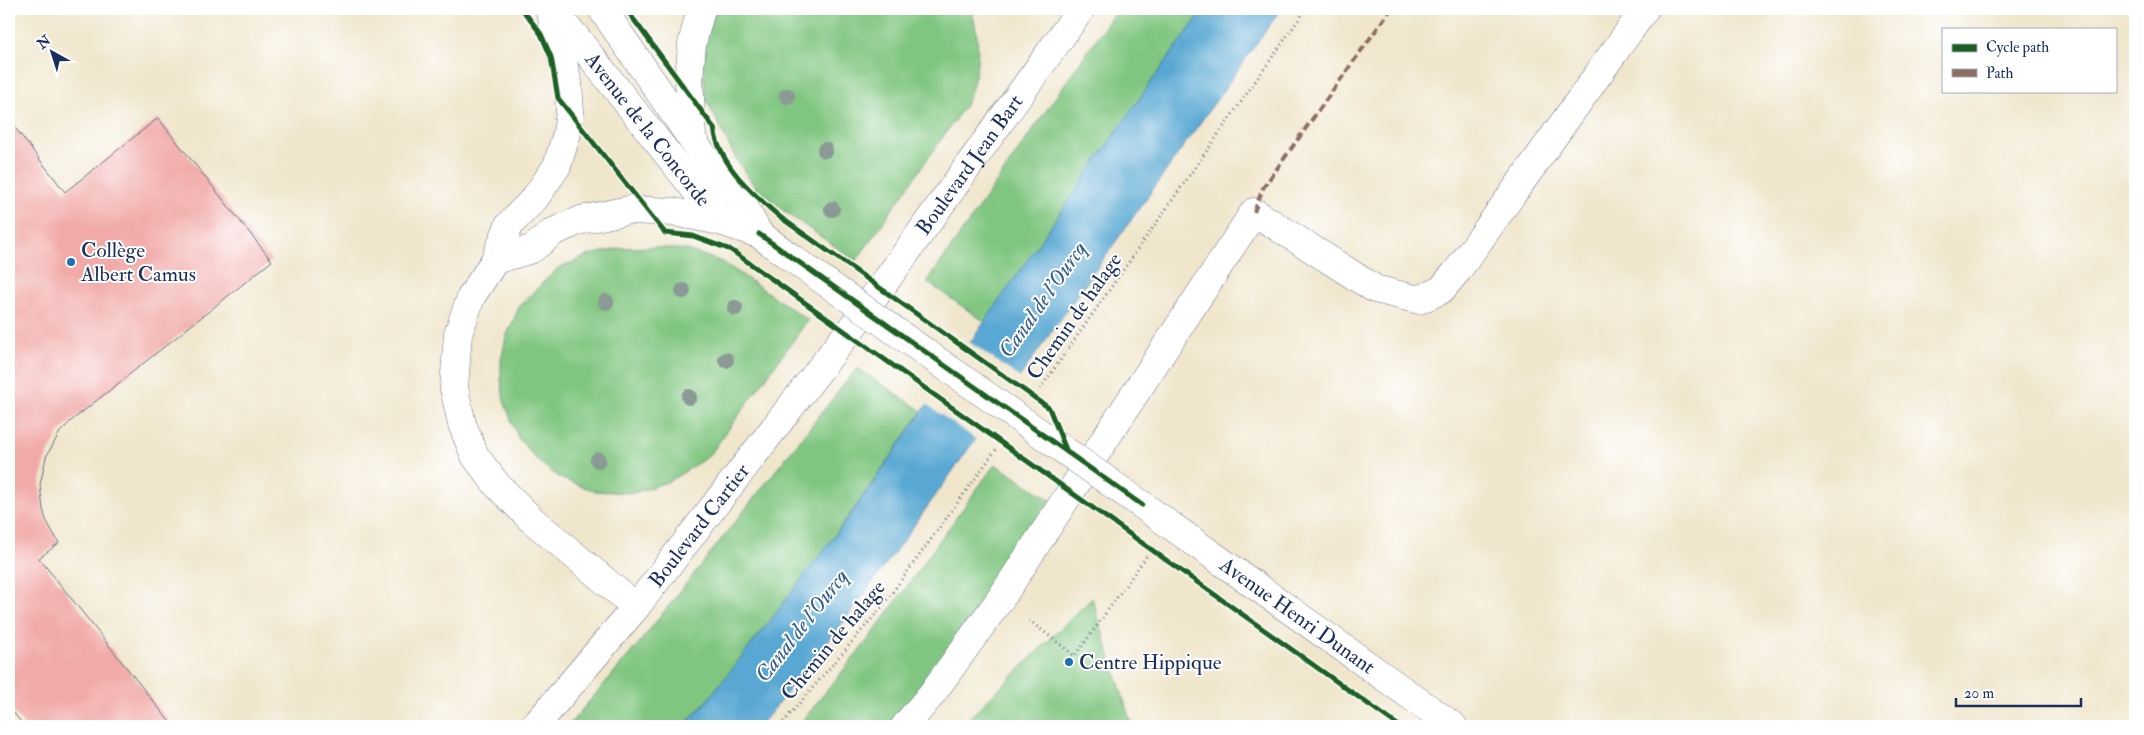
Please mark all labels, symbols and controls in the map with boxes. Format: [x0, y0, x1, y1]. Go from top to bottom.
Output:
north arrow [28, 28, 78, 78]
legend [1942, 28, 2116, 92]
text: N [33, 31, 55, 53]
text: Cycle path [1986, 38, 2049, 58]
street label: Avenue de la Concorde [578, 46, 717, 212]
text: Path [1986, 64, 2013, 83]
street label: Boulevard Jean Bart [910, 89, 1029, 241]
water label: Canal de l'Ourcq [992, 236, 1093, 363]
place label: Collège Albert Camus [80, 237, 196, 288]
street label: Chemin de halage [1021, 248, 1128, 385]
marker: Collège Albert Camus [65, 256, 77, 268]
street label: Boulevard Cartier [643, 458, 756, 593]
street label: Avenue Henri Dunant [1214, 551, 1381, 681]
water label: Canal de l'Ourcq [749, 563, 855, 688]
street label: Chemin de halage [775, 575, 892, 706]
place label: Centre Hippique [1079, 649, 1222, 676]
marker: Centre Hippique [1063, 656, 1075, 668]
scale bar [1956, 675, 2082, 707]
text: 20 m [1964, 684, 1994, 703]

